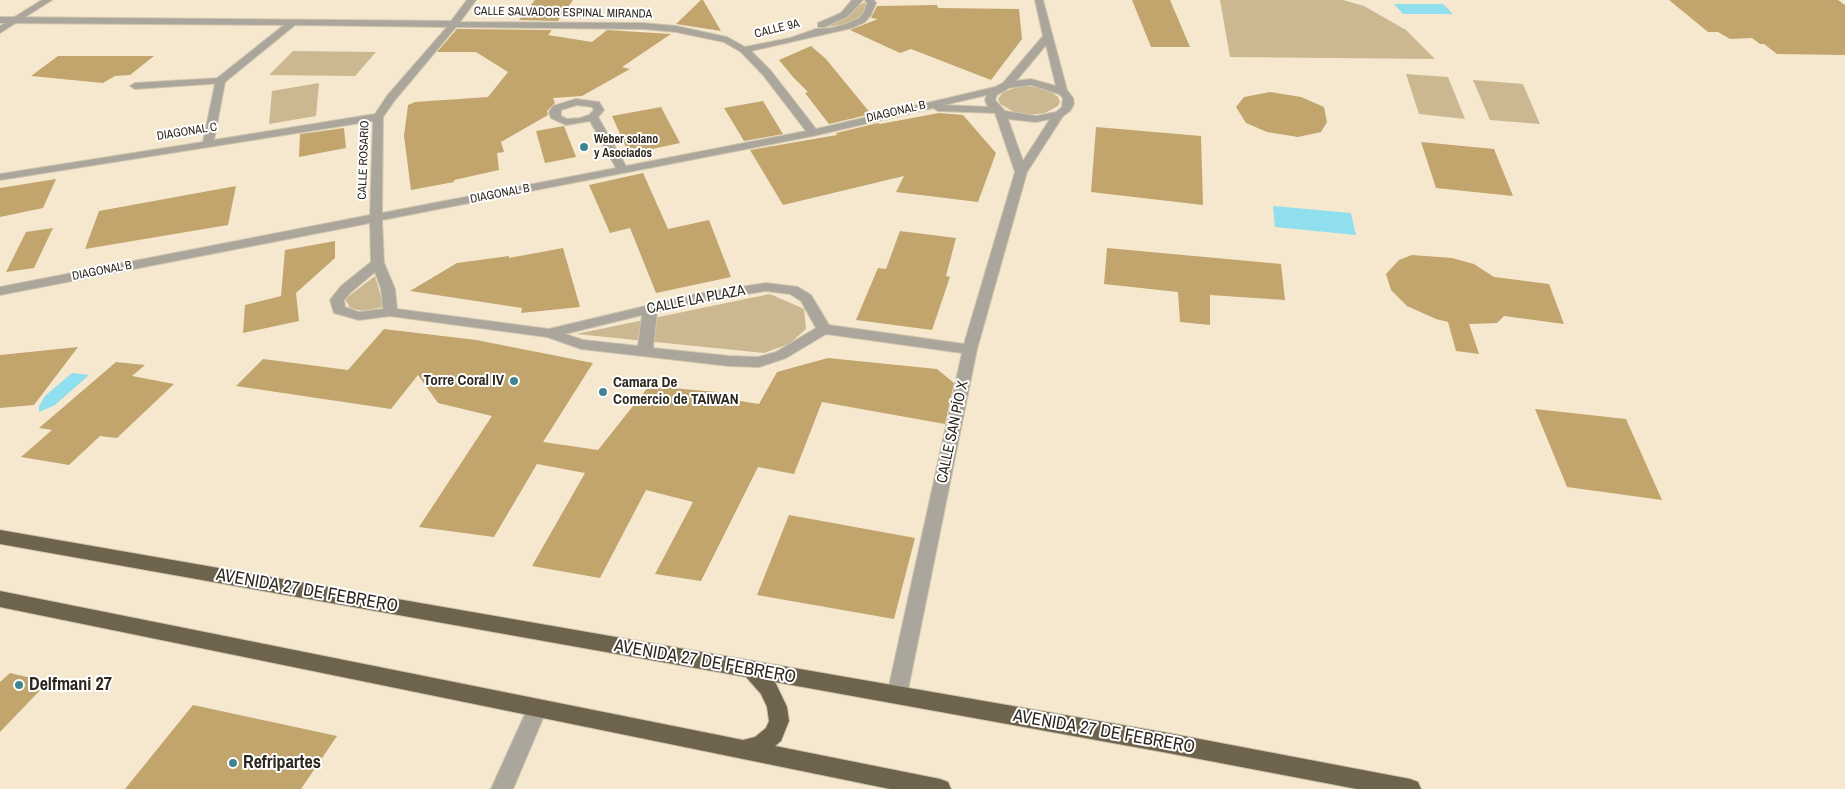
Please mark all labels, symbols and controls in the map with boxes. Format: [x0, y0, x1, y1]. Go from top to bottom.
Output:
street label: CALLE SALVADOR ESPINAL MIRANDA [474, 4, 652, 22]
street label: CALLE 9A [753, 16, 801, 42]
street label: DIAGONAL B [865, 98, 927, 126]
street label: DIAGONAL C [156, 120, 218, 144]
street label: CALLE ROSARIO [355, 120, 373, 200]
place label: Weber solano y Asociados [594, 133, 658, 161]
marker: Weber solano y Asociados [578, 141, 590, 153]
street label: DIAGONAL B [469, 181, 531, 207]
street label: DIAGONAL B [71, 258, 133, 284]
street label: CALLE LA PLAZA [645, 282, 747, 318]
place label: Torre Coral IV [424, 372, 504, 390]
place label: Camara De Comercio de TAIWAN [613, 374, 739, 409]
marker: Torre Coral IV [508, 375, 520, 387]
street label: CALLE SAN PÍO X [933, 379, 973, 485]
marker: Camara De Comercio de TAIWAN [597, 386, 609, 398]
street label: AVENIDA 27 DE FEBRERO [214, 564, 400, 618]
street label: AVENIDA 27 DE FEBRERO [612, 635, 798, 689]
place label: Delfmani 27 [29, 674, 112, 696]
marker: Delfmani 27 [13, 679, 25, 691]
street label: AVENIDA 27 DE FEBRERO [1011, 705, 1197, 759]
place label: Refripartes [243, 752, 321, 774]
marker: Refripartes [227, 757, 239, 769]

